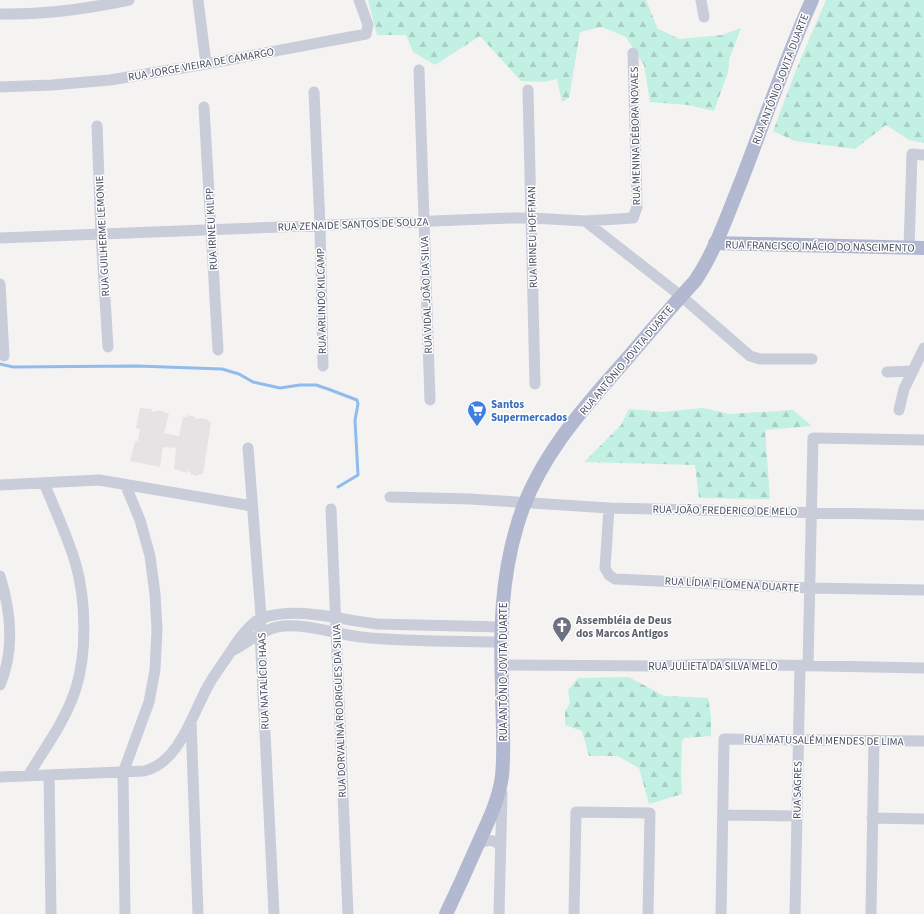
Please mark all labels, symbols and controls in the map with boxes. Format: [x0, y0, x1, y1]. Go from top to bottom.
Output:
street label: RUA ANTÔNIO JOVITA DUARTE [749, 11, 812, 147]
street label: RUA JORGE VIEIRA DE CAMARGO [127, 44, 275, 85]
street label: RUA MENINA DÉBORA NOVAES [627, 66, 644, 205]
street label: RUA GUILHERME LEMONIE [92, 175, 113, 297]
street label: RUA IRINEU HOFFMAN [524, 186, 541, 288]
street label: RUA IRINEU KILPP [202, 187, 221, 271]
street label: RUA ZENAIDE SANTOS DE SOUZA [277, 214, 429, 235]
street label: RUA VIDAL JOÃO DA SILVA [417, 236, 436, 354]
street label: RUA FRANCISCO INÁCIO DO NASCIMENTO [725, 237, 915, 256]
street label: RUA ARLINDO KILCAMP [313, 248, 330, 354]
street label: RUA ANTÔNIO JOVITA DUARTE [576, 302, 677, 418]
place label: Santos Supermercados [491, 397, 567, 425]
supermarket icon: Santos Supermercados [466, 399, 488, 427]
street label: RUA JOÃO FREDERICO DE MELO [652, 502, 798, 519]
street label: RUA LÍDIA FILOMENA DUARTE [664, 573, 800, 596]
street label: RUA ANTÔNIO JOVITA DUARTE [496, 602, 511, 742]
place label: Assembléia de Deus dos Marcos Antigos [575, 613, 672, 641]
church icon: Assembléia de Deus dos Marcos Antigos [551, 615, 573, 643]
street label: RUA DORVALINA RODRIGUES DA SILVA [329, 624, 350, 798]
street label: RUA NATALÍCIO HAAS [254, 632, 273, 730]
street label: RUA JULIETA DA SILVA MELO [648, 659, 778, 674]
street label: RUA MATUSALÉM MENDES DE LIMA [744, 732, 904, 749]
street label: RUA SAGRES [789, 761, 806, 819]

